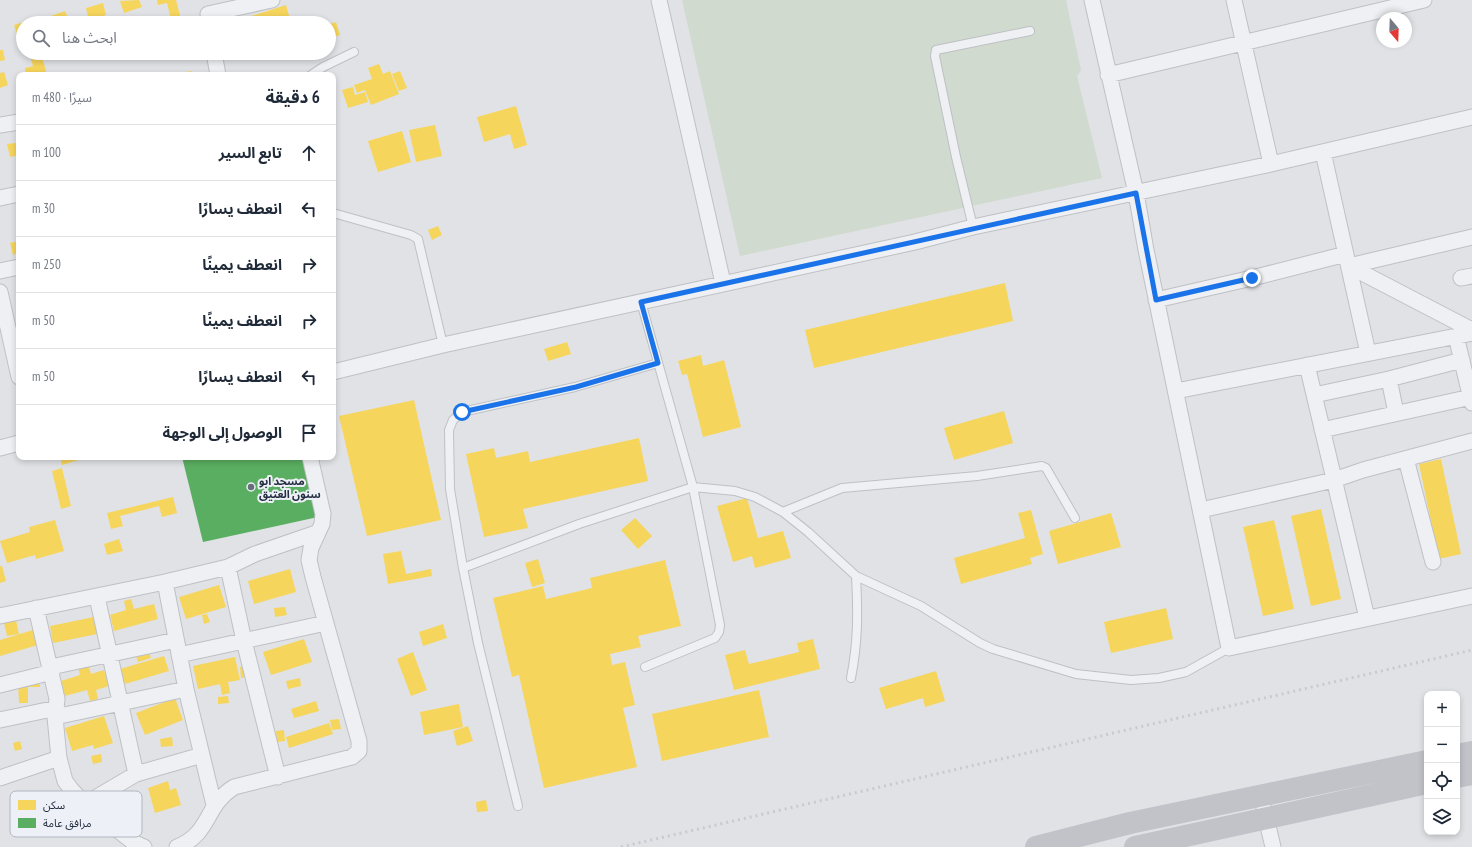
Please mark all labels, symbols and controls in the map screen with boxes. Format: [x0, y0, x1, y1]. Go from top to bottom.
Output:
north arrow [1376, 12, 1412, 48]
search box [16, 16, 336, 60]
icon: search [30, 27, 52, 49]
text: ابحث هنا [62, 28, 117, 47]
text: 6 دقيقة [266, 86, 320, 108]
text: سيرًا · 480 m [32, 89, 92, 106]
icon: ahead [298, 142, 320, 164]
text: تابع السير [219, 143, 282, 162]
text: 100 m [32, 144, 61, 161]
icon: left [298, 198, 320, 220]
text: انعطف يسارًا [198, 199, 282, 218]
text: 30 m [32, 200, 55, 217]
icon: right [298, 254, 320, 276]
text: انعطف يمينًا [202, 255, 282, 274]
text: 250 m [32, 256, 61, 273]
route end [1243, 269, 1261, 287]
icon: right [298, 310, 320, 332]
text: انعطف يمينًا [202, 311, 282, 330]
text: 50 m [32, 312, 55, 329]
icon: left [298, 366, 320, 388]
text: انعطف يسارًا [198, 367, 282, 386]
text: 50 m [32, 368, 55, 385]
route start [453, 403, 471, 421]
icon: arrive [298, 422, 320, 444]
text: الوصول إلى الوجهة [163, 423, 282, 442]
place label: مسجد ابو سنون العتيق [259, 474, 321, 501]
marker: مسجد ابو سنون العتيق [246, 482, 256, 492]
map controls [1424, 691, 1460, 835]
button: + [1424, 691, 1460, 727]
button: − [1424, 727, 1460, 763]
button: locate [1424, 763, 1460, 799]
legend [10, 791, 142, 837]
text: سكن [43, 798, 66, 812]
button: layers [1424, 799, 1460, 835]
text: مرافق عامة [43, 816, 92, 830]

